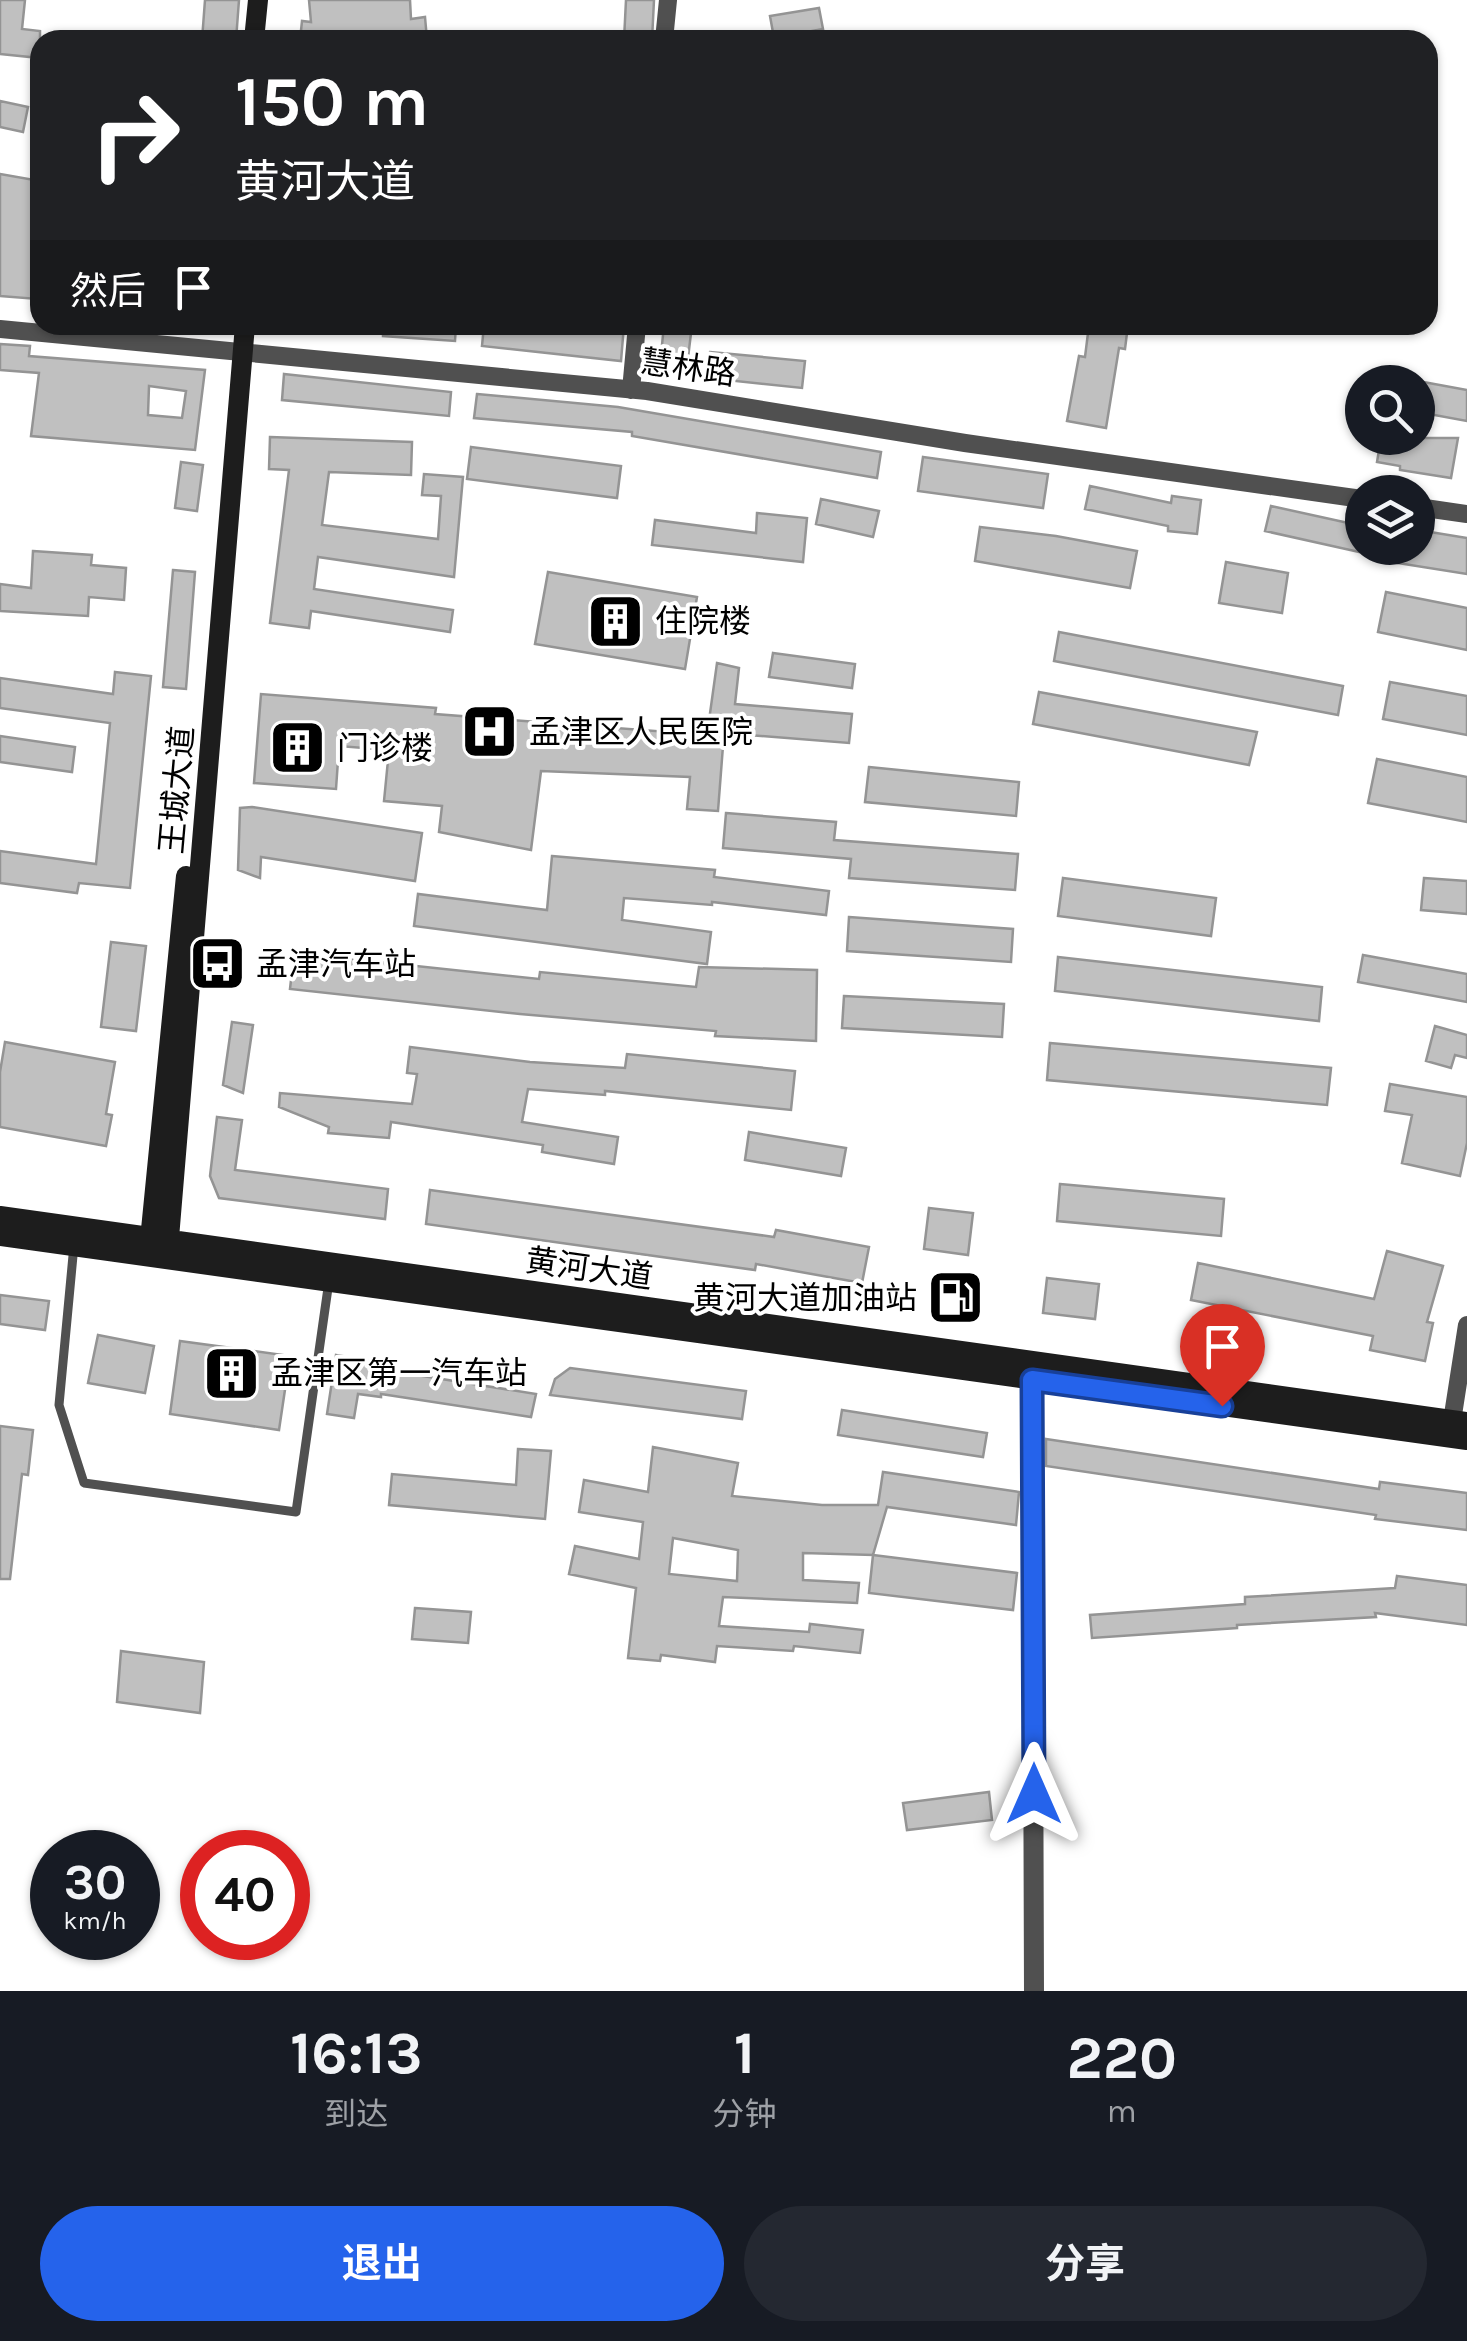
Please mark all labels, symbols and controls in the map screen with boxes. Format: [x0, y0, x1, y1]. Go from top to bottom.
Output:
text: 150 m [235, 61, 429, 143]
icon: right [70, 70, 200, 200]
text: 黄河大道 [235, 156, 415, 208]
icon: arrive [166, 260, 221, 315]
text: 然后 [70, 269, 146, 314]
street label: 慧林路 [638, 343, 738, 393]
map controls [1345, 365, 1435, 565]
button: search [1345, 365, 1435, 455]
button: layers [1345, 475, 1435, 565]
building icon: 住院楼 [586, 591, 646, 651]
place label: 住院楼 [655, 603, 751, 640]
hospital icon: 孟津区人民医院 [460, 702, 520, 762]
place label: 孟津区人民医院 [529, 714, 753, 751]
building icon: 门诊楼 [268, 718, 328, 778]
street label: 王城大道 [153, 725, 201, 855]
place label: 门诊楼 [337, 730, 433, 767]
bus stop icon: 孟津汽车站 [187, 934, 247, 994]
place label: 孟津汽车站 [256, 946, 416, 983]
street label: 黄河大道 [523, 1242, 655, 1296]
fuel station icon: 黄河大道加油站 [926, 1268, 986, 1328]
place label: 黄河大道加油站 [693, 1280, 917, 1317]
pin [1180, 1304, 1265, 1407]
icon: arrive [1195, 1319, 1250, 1374]
building icon: 孟津区第一汽车站 [202, 1343, 262, 1403]
place label: 孟津区第一汽车站 [271, 1355, 527, 1392]
position arrow [982, 1742, 1086, 1846]
speed limit sign: 40 [180, 1830, 310, 1960]
text: 30 [64, 1853, 126, 1912]
text: km/h [63, 1906, 127, 1935]
text: 16:13 [290, 2018, 423, 2088]
text: 1 [734, 2018, 755, 2088]
text: 220 [1066, 2023, 1177, 2093]
text: m [1107, 2093, 1137, 2130]
text: 到达 [324, 2096, 388, 2133]
text: 分钟 [713, 2096, 777, 2133]
button: 退出 [40, 2206, 724, 2321]
button: 分享 [744, 2206, 1427, 2321]

